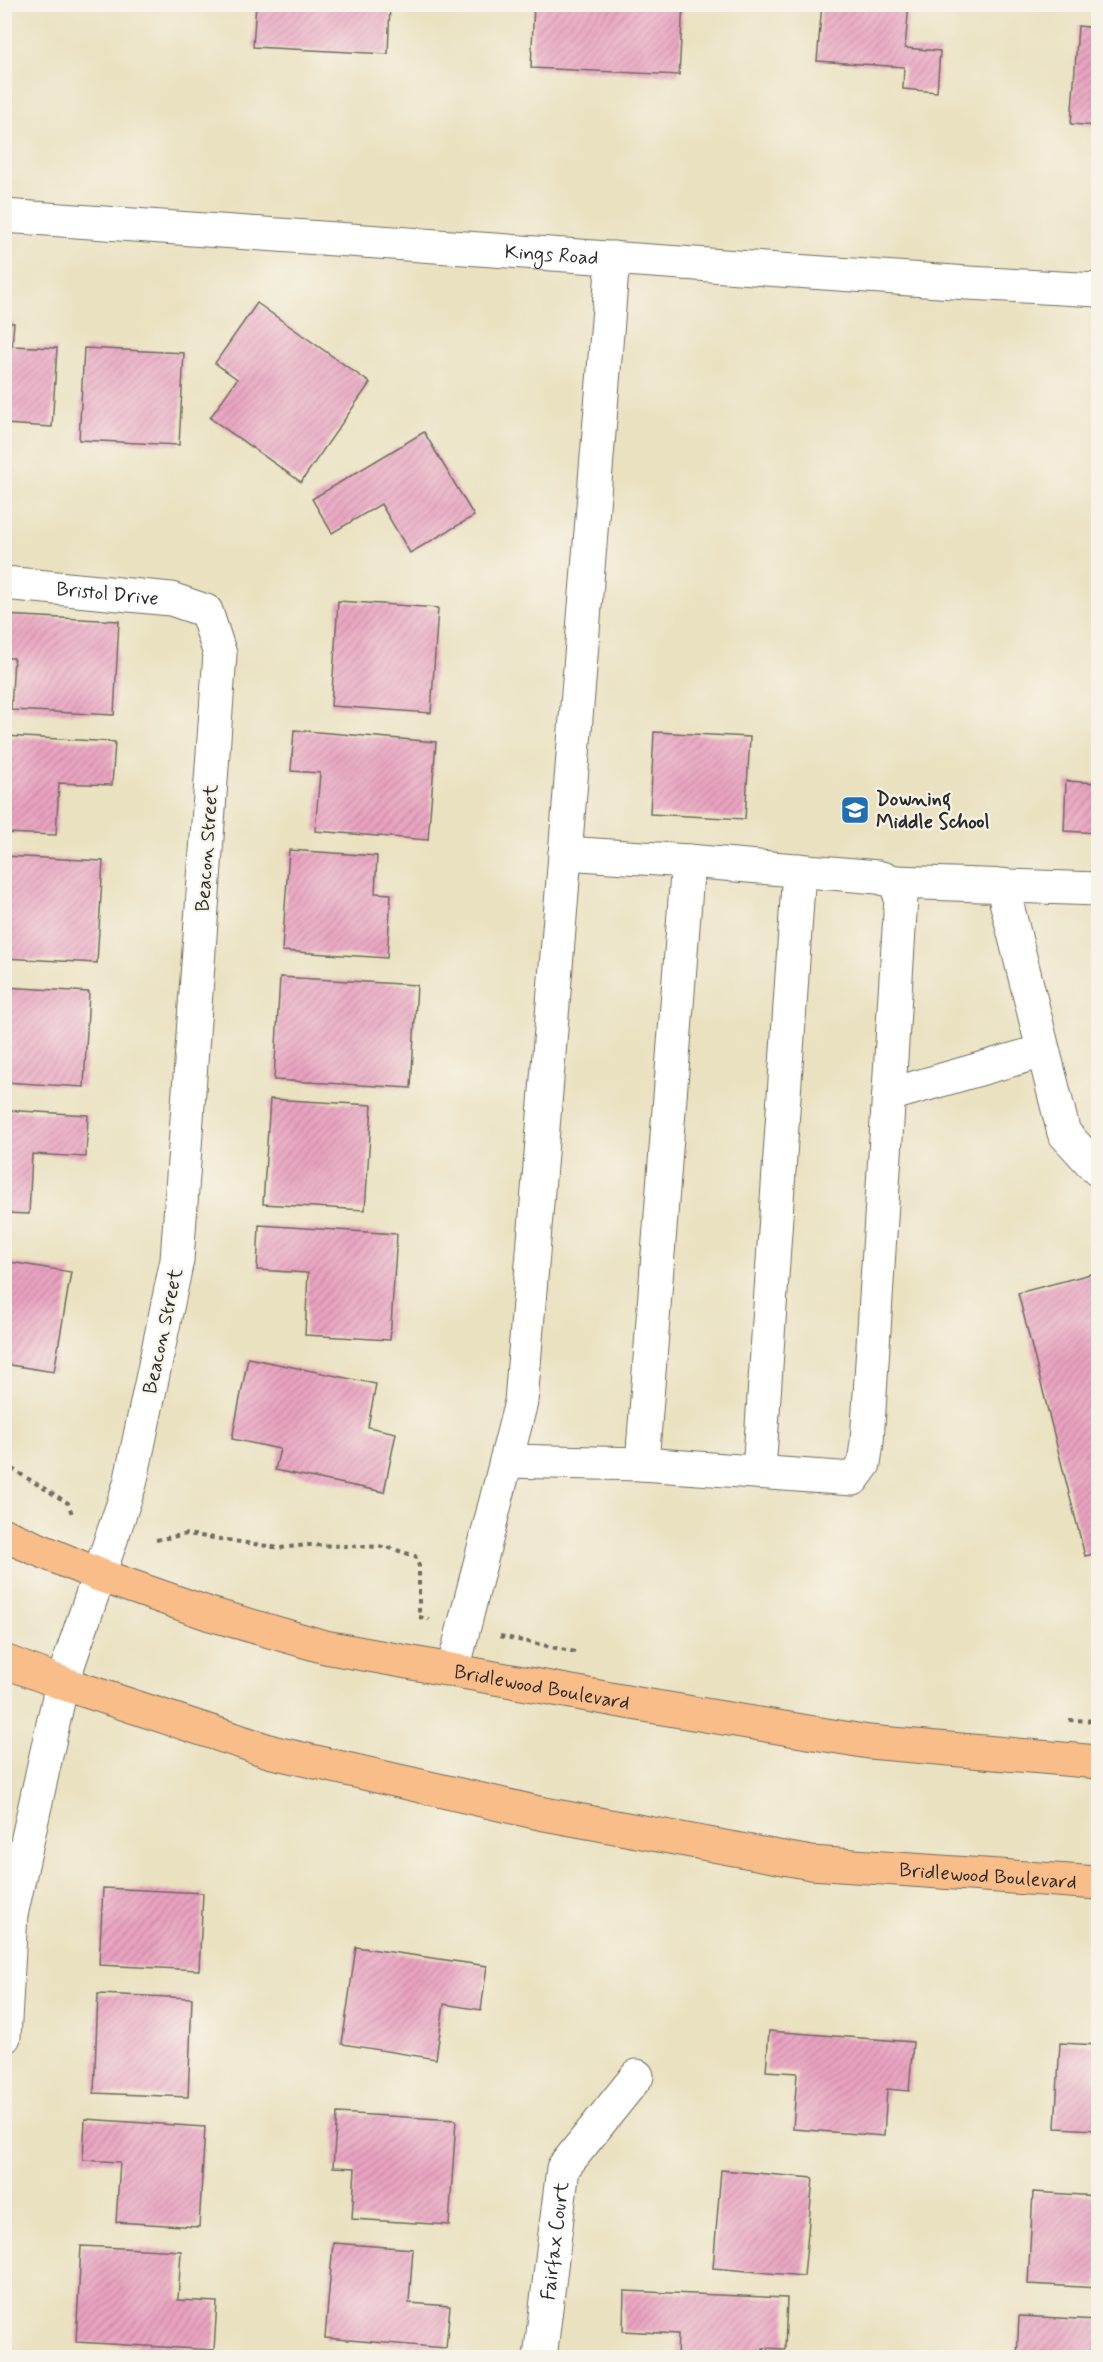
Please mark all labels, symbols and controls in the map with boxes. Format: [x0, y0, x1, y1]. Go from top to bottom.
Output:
street label: Kings Road [504, 239, 599, 272]
street label: Bristol Drive [55, 576, 160, 613]
street label: Beacon Street [190, 783, 225, 913]
place label: Downing Middle School [876, 786, 989, 836]
school or university icon: Downing Middle School [839, 794, 871, 826]
street label: Beacon Street [137, 1266, 190, 1396]
street label: Bridlewood Boulevard [452, 1659, 632, 1717]
street label: Bridlewood Boulevard [898, 1857, 1078, 1896]
street label: Fairfax Court [535, 2180, 576, 2302]

